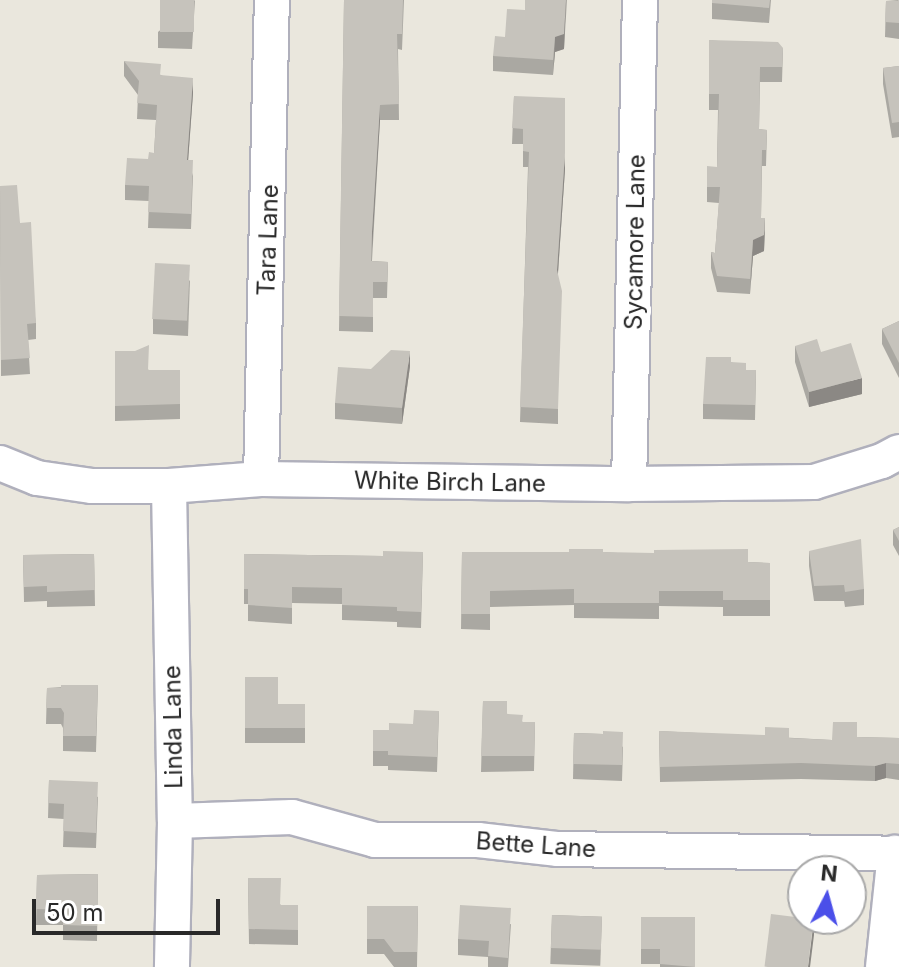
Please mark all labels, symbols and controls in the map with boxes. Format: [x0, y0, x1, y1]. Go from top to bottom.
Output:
street label: Sycamore Lane [619, 154, 651, 330]
street label: Tara Lane [252, 184, 284, 296]
street label: White Birch Lane [354, 466, 546, 498]
street label: Linda Lane [158, 665, 188, 789]
street label: Bette Lane [475, 826, 597, 864]
north arrow [787, 855, 867, 935]
text: N [820, 859, 839, 887]
scale bar [36, 883, 224, 933]
text: 50 m [46, 898, 104, 927]

